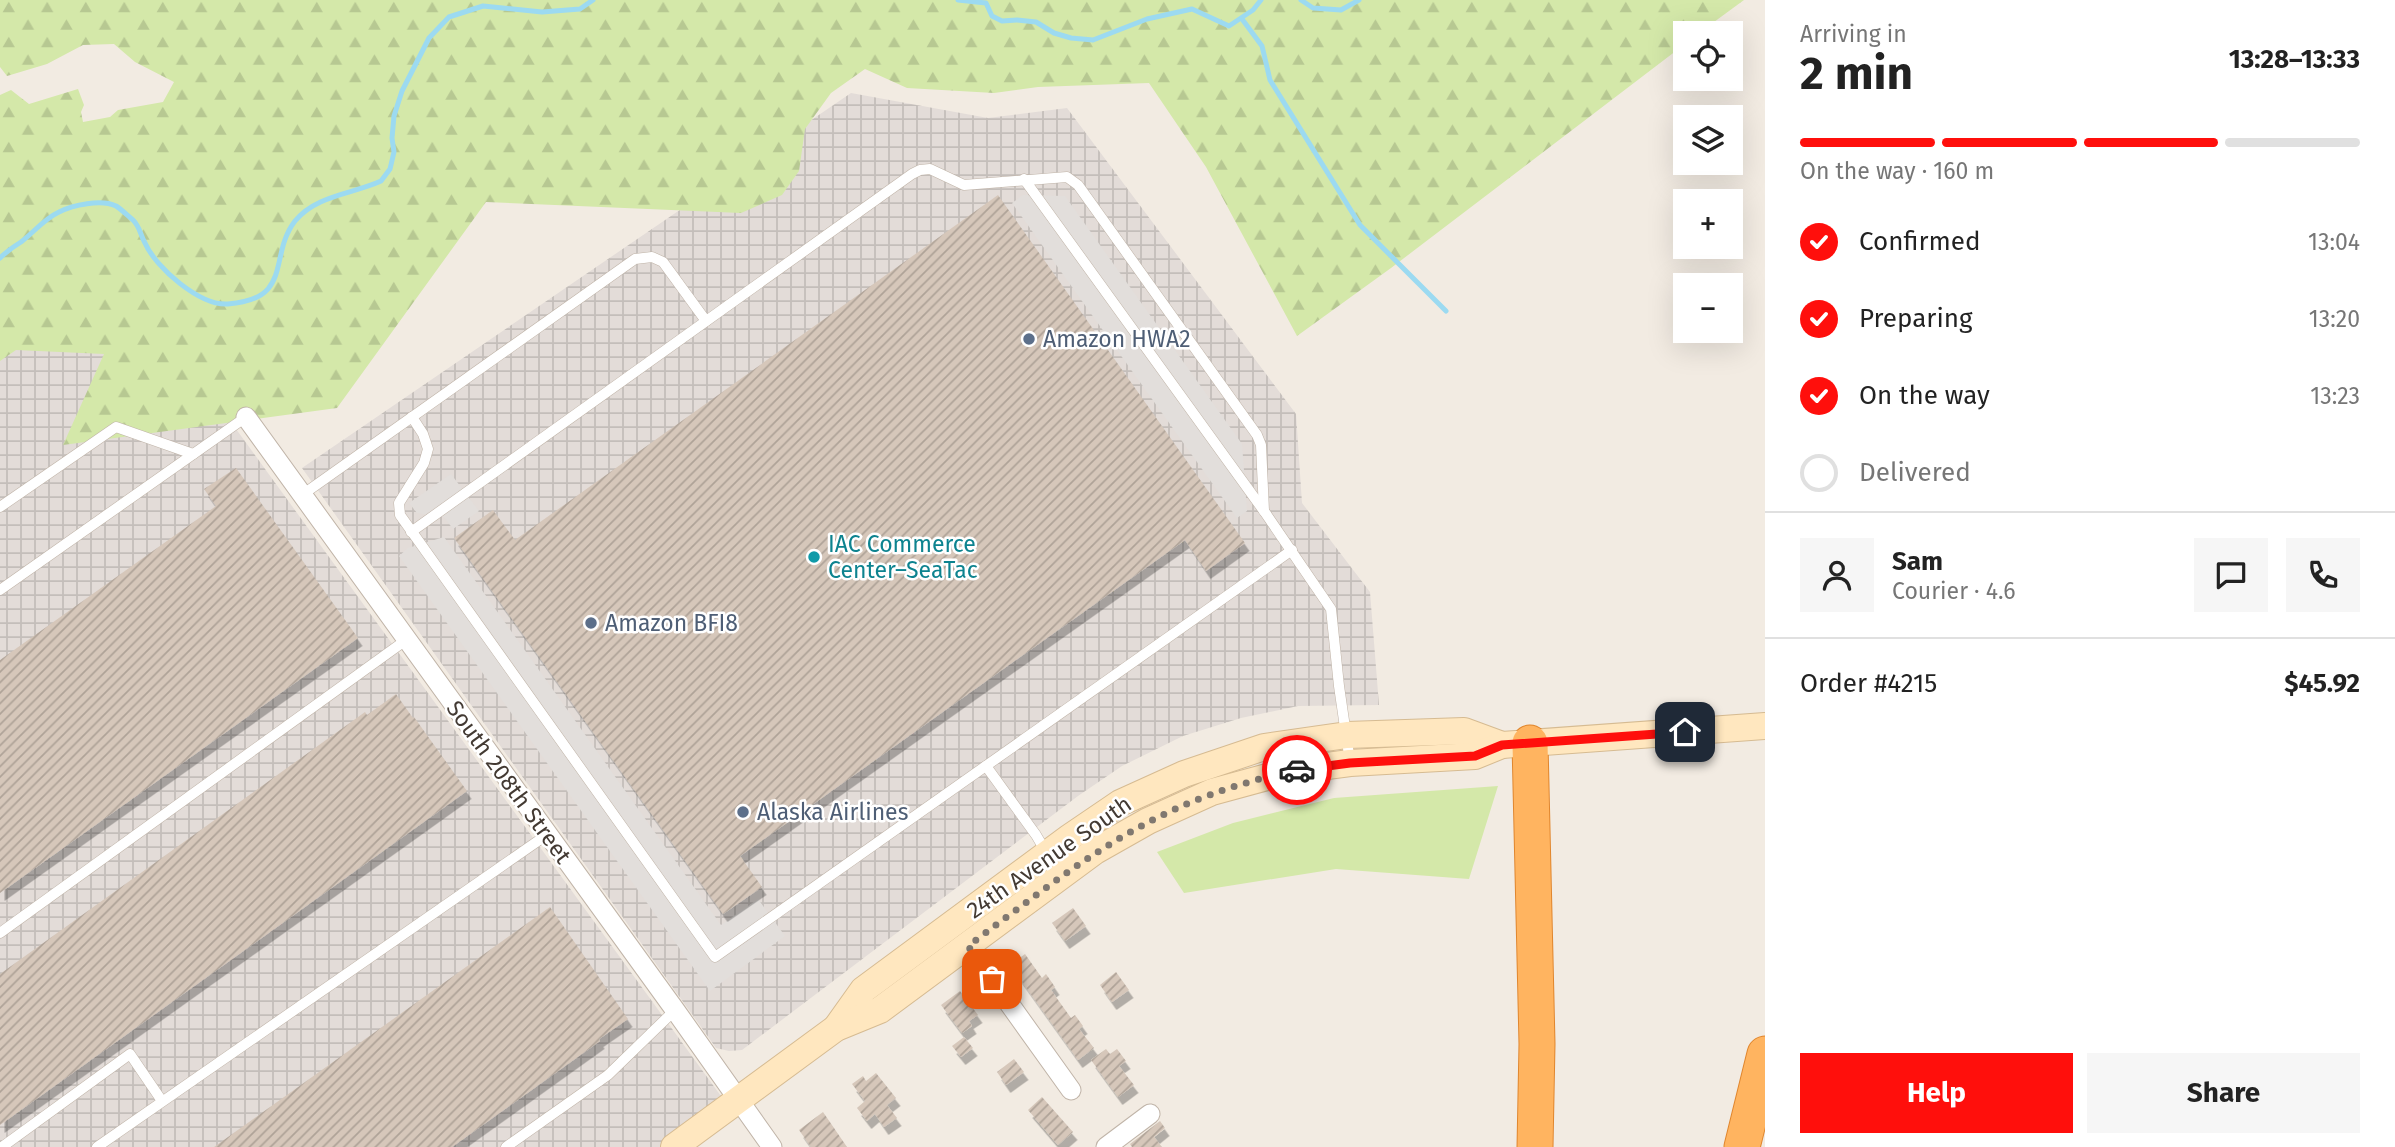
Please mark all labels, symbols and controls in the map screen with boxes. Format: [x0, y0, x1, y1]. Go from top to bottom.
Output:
text: Arriving in [1800, 20, 1907, 48]
map controls [1673, 21, 1743, 343]
button: locate [1673, 21, 1743, 91]
text: 13:28–13:33 [2229, 44, 2360, 75]
text: 2 min [1800, 46, 1913, 101]
button: layers [1673, 105, 1743, 175]
text: On the way · 160 m [1800, 157, 1994, 185]
button: + [1673, 189, 1743, 259]
icon: check [1800, 223, 1838, 261]
text: Confirmed [1859, 226, 1980, 257]
text: 13:04 [2308, 228, 2360, 256]
button: − [1673, 273, 1743, 343]
icon: check [1800, 300, 1838, 338]
text: Preparing [1859, 303, 1972, 334]
text: 13:20 [2309, 305, 2360, 333]
place label: Amazon HWA2 [1043, 325, 1191, 353]
marker: Amazon HWA2 [1021, 331, 1037, 347]
icon: check [1800, 377, 1838, 415]
text: On the way [1859, 380, 1990, 411]
text: 13:23 [2310, 382, 2360, 410]
text: Delivered [1859, 457, 1971, 488]
place label: IAC Commerce Center–SeaTac [828, 530, 978, 584]
button: person [1800, 538, 1874, 612]
button: chat [2194, 538, 2268, 612]
button: phone [2286, 538, 2360, 612]
text: Sam [1892, 546, 1943, 577]
marker: IAC Commerce Center–SeaTac [806, 549, 822, 565]
text: Courier · 4.6 [1892, 577, 2016, 605]
place label: Amazon BFI8 [605, 609, 738, 637]
marker: Amazon BFI8 [583, 615, 599, 631]
text: Order #4215 [1800, 668, 1937, 699]
text: $45.92 [2284, 668, 2360, 699]
street label: South 208th Street [441, 695, 578, 869]
pin [1655, 702, 1715, 762]
icon: home [1666, 713, 1704, 751]
courier [1262, 735, 1332, 805]
icon: car [1278, 751, 1316, 789]
street label: 24th Avenue South [961, 790, 1137, 924]
place label: Alaska Airlines [757, 798, 908, 826]
marker: Alaska Airlines [735, 804, 751, 820]
pin [962, 949, 1022, 1009]
icon: bag [973, 960, 1011, 998]
button: Help [1800, 1053, 2073, 1133]
button: Share [2087, 1053, 2360, 1133]

